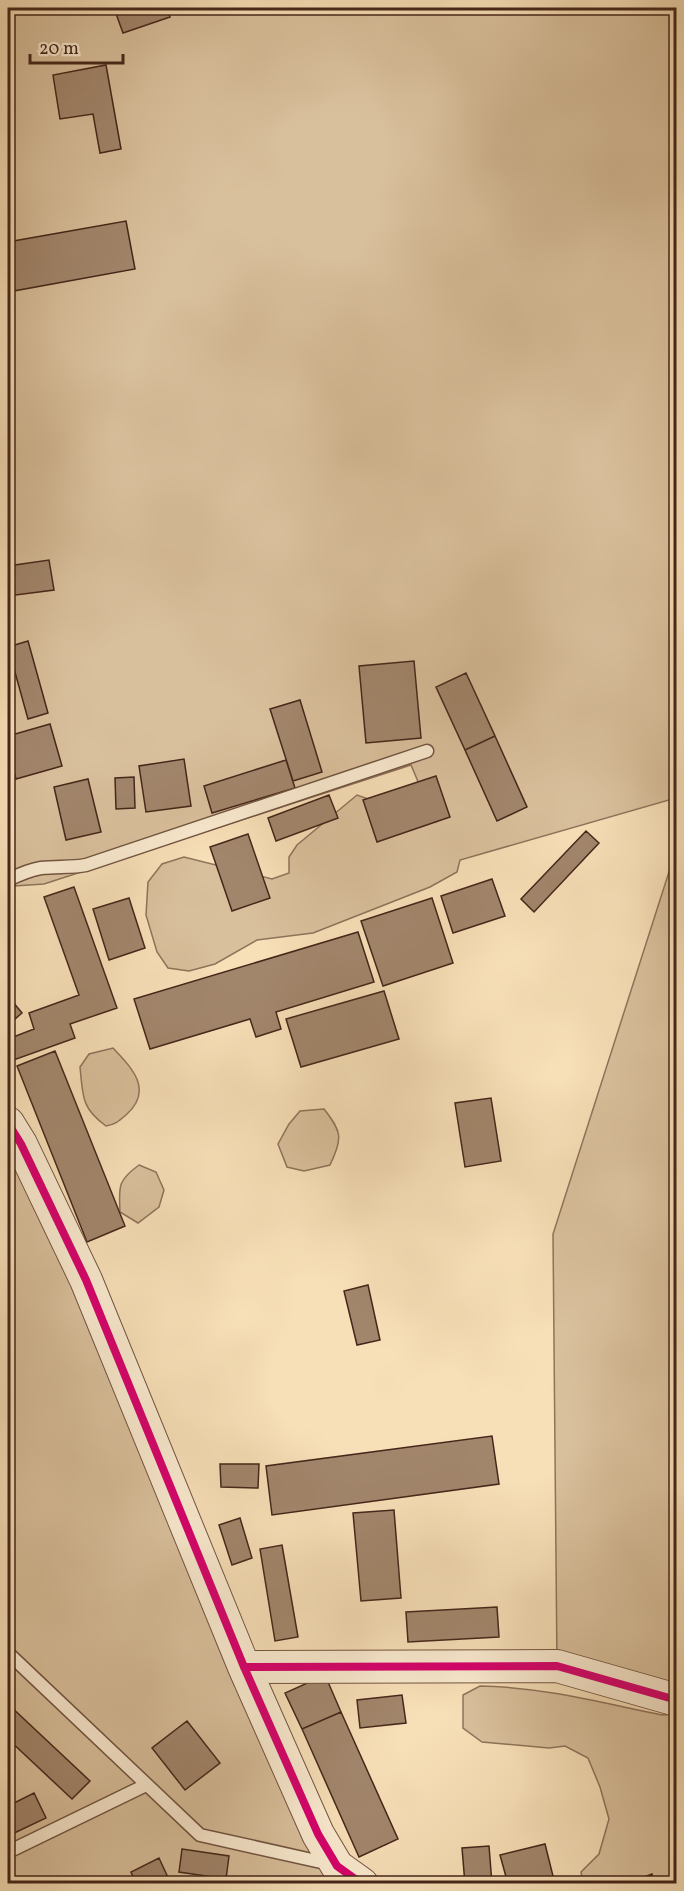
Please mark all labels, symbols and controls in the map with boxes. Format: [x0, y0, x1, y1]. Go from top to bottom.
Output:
scale bar [30, 27, 123, 65]
text: 20 m [39, 37, 79, 62]

